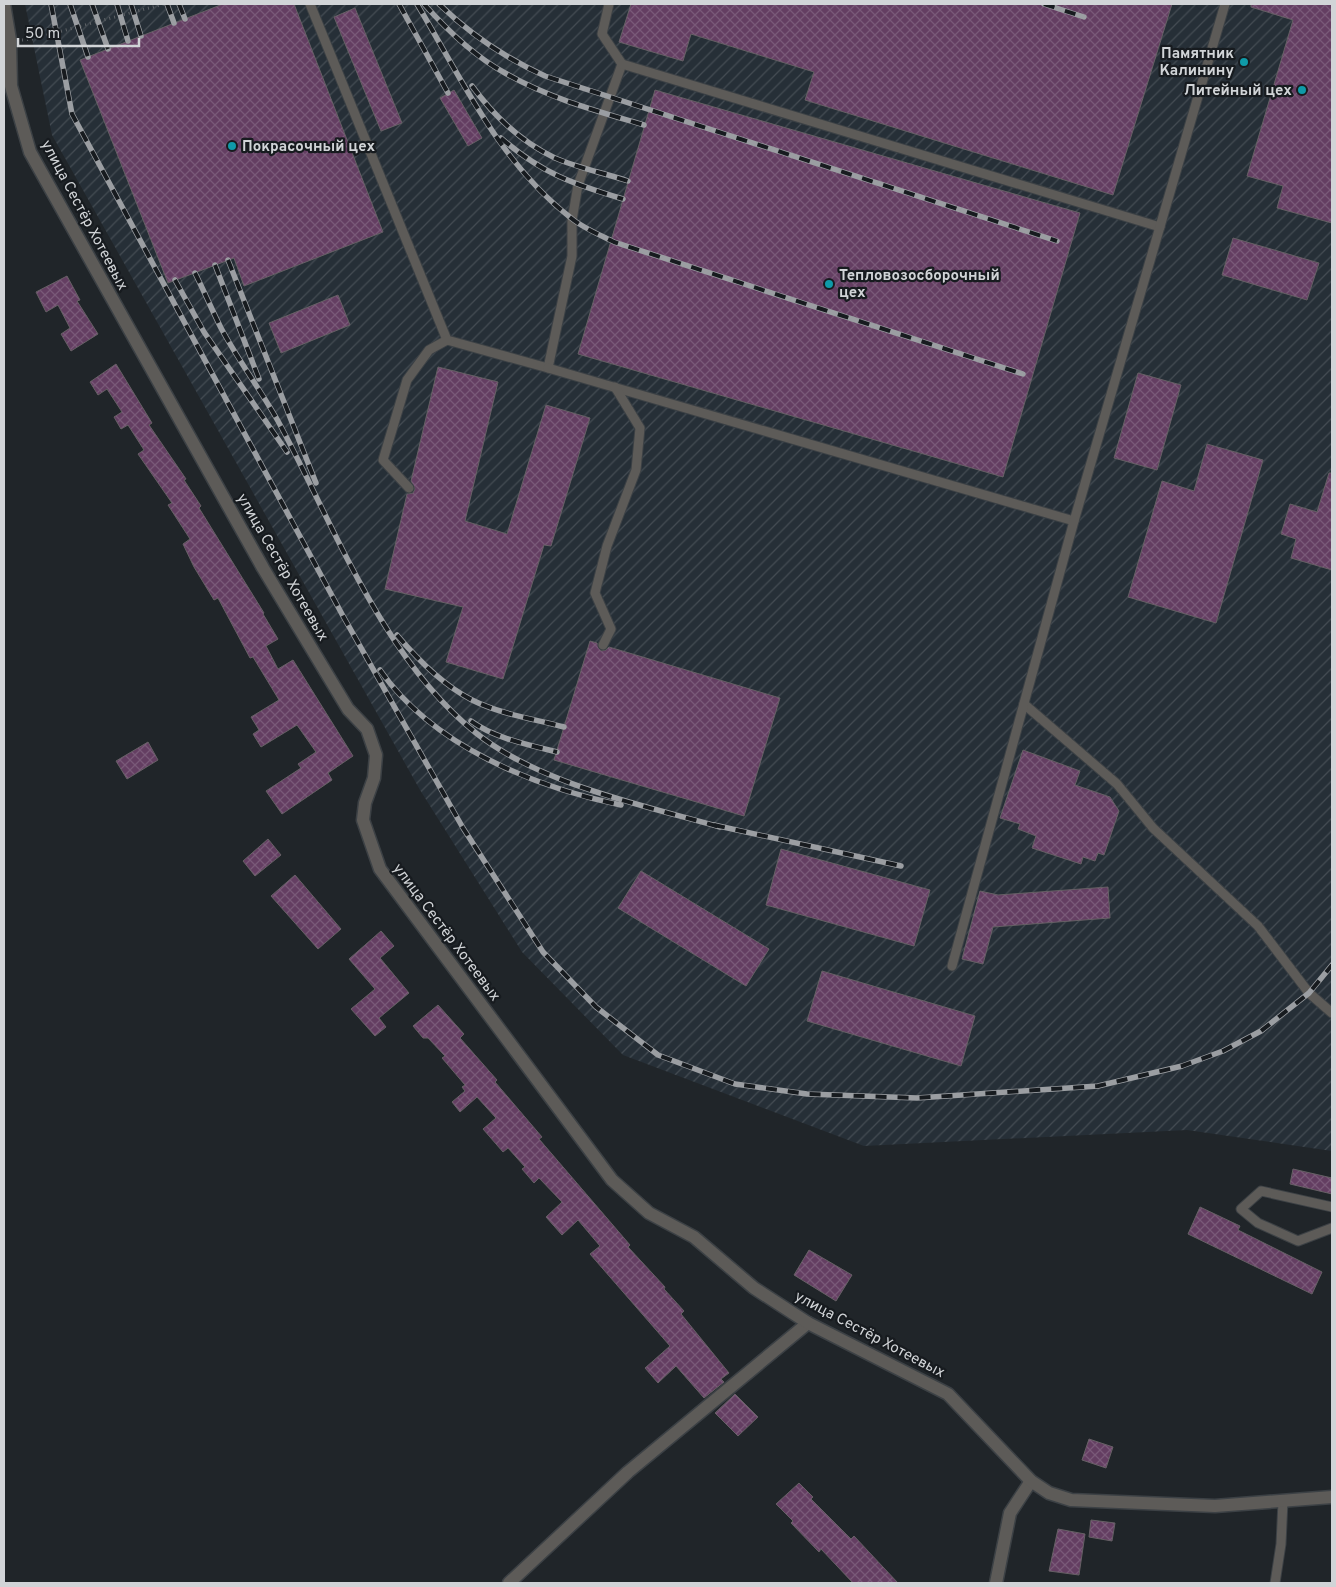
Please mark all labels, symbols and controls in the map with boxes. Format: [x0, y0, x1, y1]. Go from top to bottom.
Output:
scale bar [18, 15, 139, 47]
text: 50 m [25, 25, 60, 44]
place label: Памятник Калинину [1159, 45, 1234, 81]
marker: Памятник Калинину [1238, 56, 1250, 68]
place label: Литейный цех [1184, 82, 1292, 101]
marker: Литейный цех [1296, 84, 1308, 96]
street label: улица Сестёр Хотеевых [36, 137, 132, 294]
place label: Покрасочный цех [242, 138, 375, 157]
marker: Покрасочный цех [226, 140, 238, 152]
place label: Тепловозосборочный цех [839, 267, 1000, 303]
marker: Тепловозосборочный цех [823, 278, 835, 290]
street label: улица Сестёр Хотеевых [232, 490, 332, 645]
street label: улица Сестёр Хотеевых [388, 860, 504, 1006]
street label: улица Сестёр Хотеевых [791, 1288, 948, 1383]

